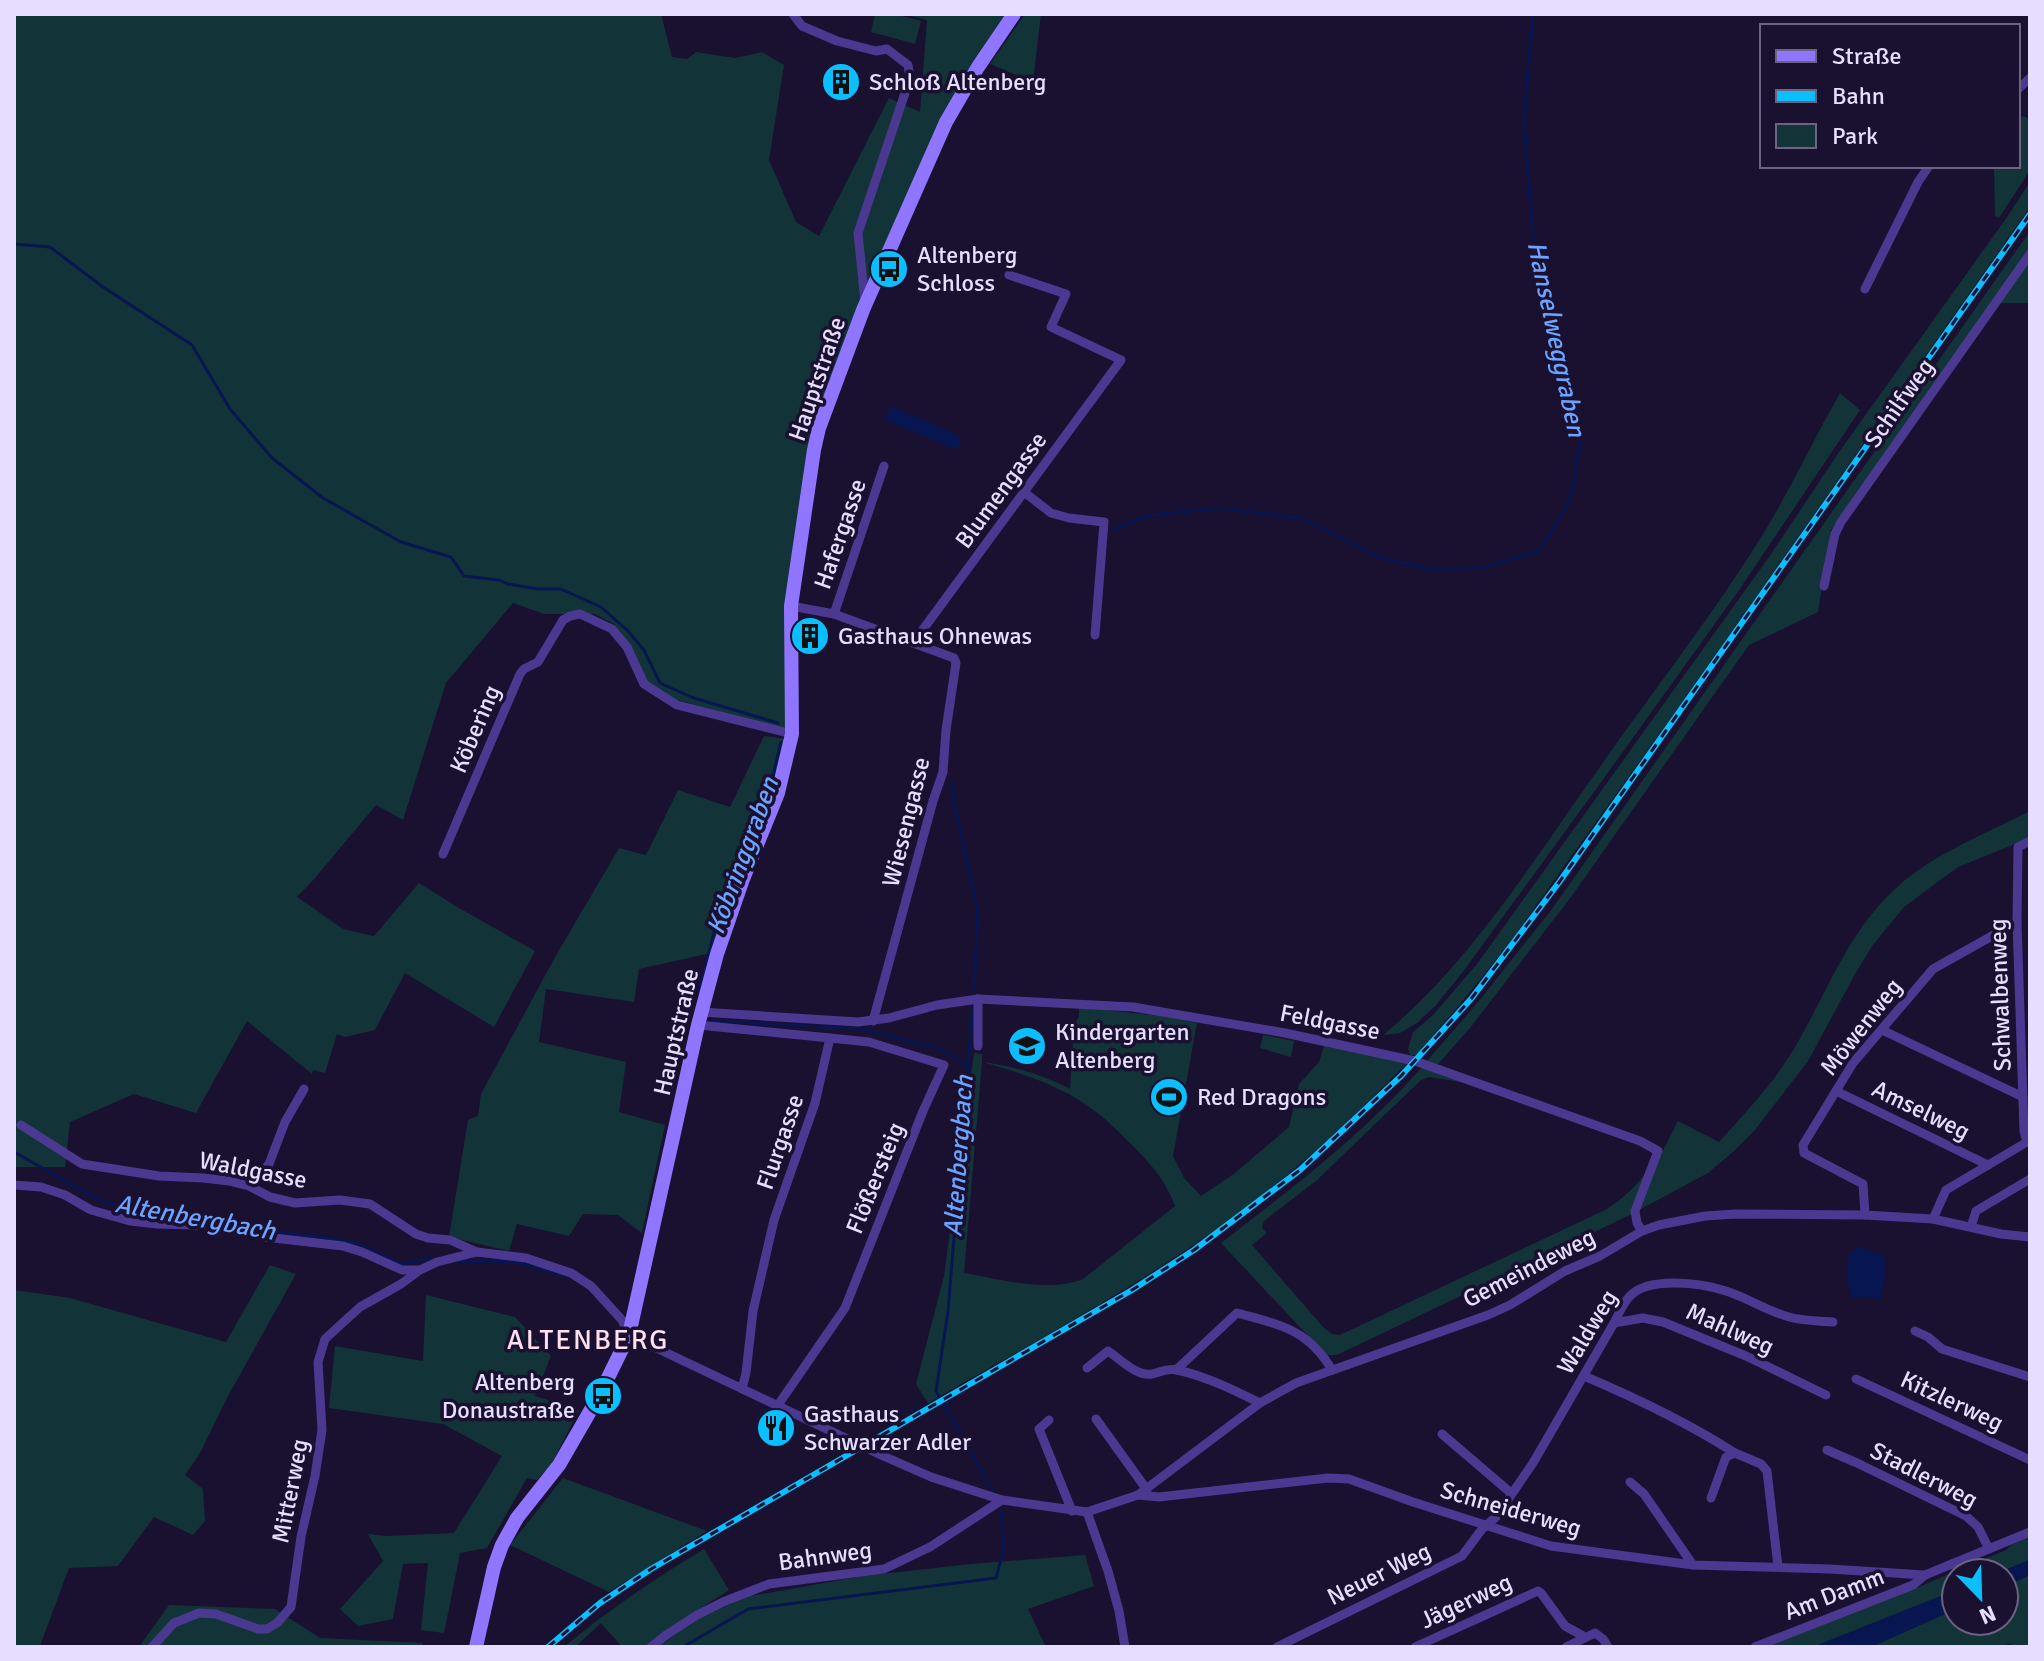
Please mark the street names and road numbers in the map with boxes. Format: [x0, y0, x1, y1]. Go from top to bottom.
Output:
street label: Hauptstraße [782, 313, 852, 445]
street label: Schilfweg [1858, 353, 1940, 453]
street label: Blumengasse [949, 426, 1053, 554]
street label: Hafergasse [807, 475, 873, 593]
street label: Köbering [443, 681, 507, 777]
street label: Wiesengasse [875, 754, 937, 890]
street label: Schwalbenweg [1982, 918, 2018, 1072]
street label: Hauptstraße [647, 966, 705, 1098]
street label: Möwenweg [1814, 972, 1908, 1082]
street label: Feldgasse [1277, 998, 1383, 1046]
street label: Amselweg [1867, 1074, 1975, 1146]
street label: Flurgasse [750, 1090, 810, 1194]
street label: Flößersteig [839, 1118, 911, 1238]
street label: Waldgasse [197, 1145, 309, 1195]
street label: Gemeindeweg [1458, 1222, 1600, 1314]
street label: Waldweg [1550, 1284, 1624, 1380]
street label: Mahlweg [1681, 1296, 1779, 1362]
street label: Kitzlerweg [1896, 1364, 2008, 1438]
street label: Stadlerweg [1865, 1435, 1983, 1515]
street label: Mitterweg [265, 1436, 315, 1546]
street label: Schneiderweg [1437, 1475, 1585, 1543]
street label: Bahnweg [776, 1535, 874, 1577]
street label: Neuer Weg [1322, 1536, 1436, 1612]
street label: Am Damm [1780, 1561, 1888, 1627]
street label: Jägerweg [1415, 1567, 1517, 1635]

